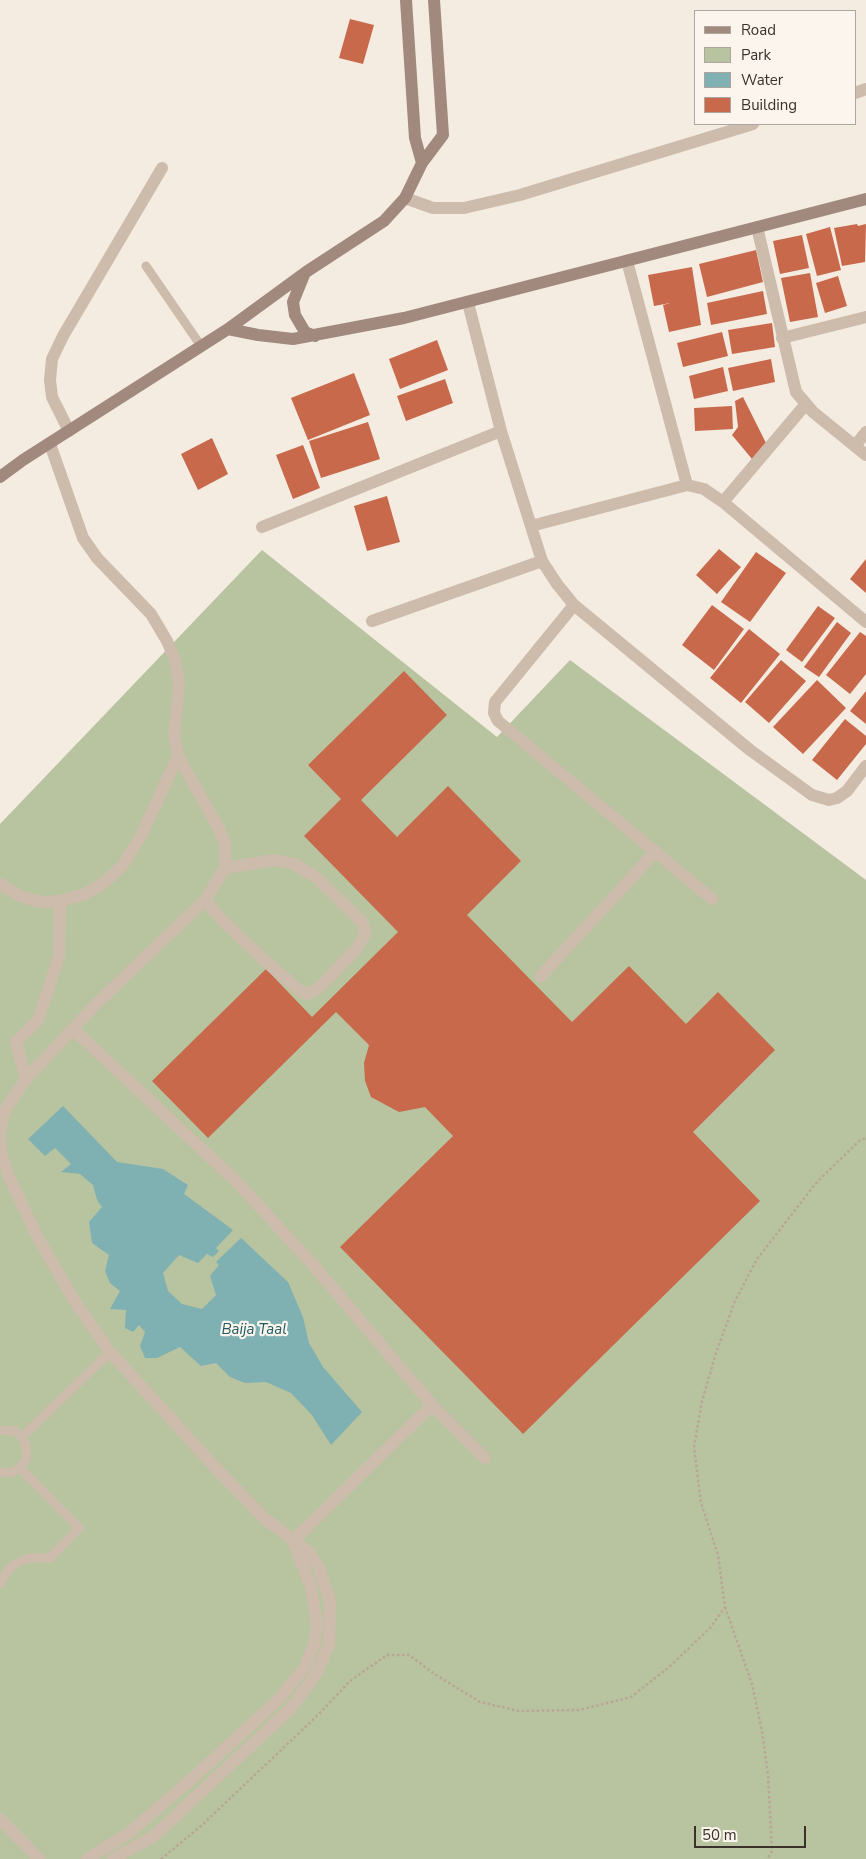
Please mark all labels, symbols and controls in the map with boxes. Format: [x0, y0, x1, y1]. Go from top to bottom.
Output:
legend [694, 10, 856, 125]
text: Road [741, 20, 776, 40]
text: Park [741, 45, 771, 65]
text: Water [741, 70, 783, 90]
text: Building [741, 95, 797, 115]
water label: Baija Taal [221, 1321, 287, 1339]
scale bar [696, 1816, 808, 1848]
text: 50 m [702, 1825, 737, 1845]

